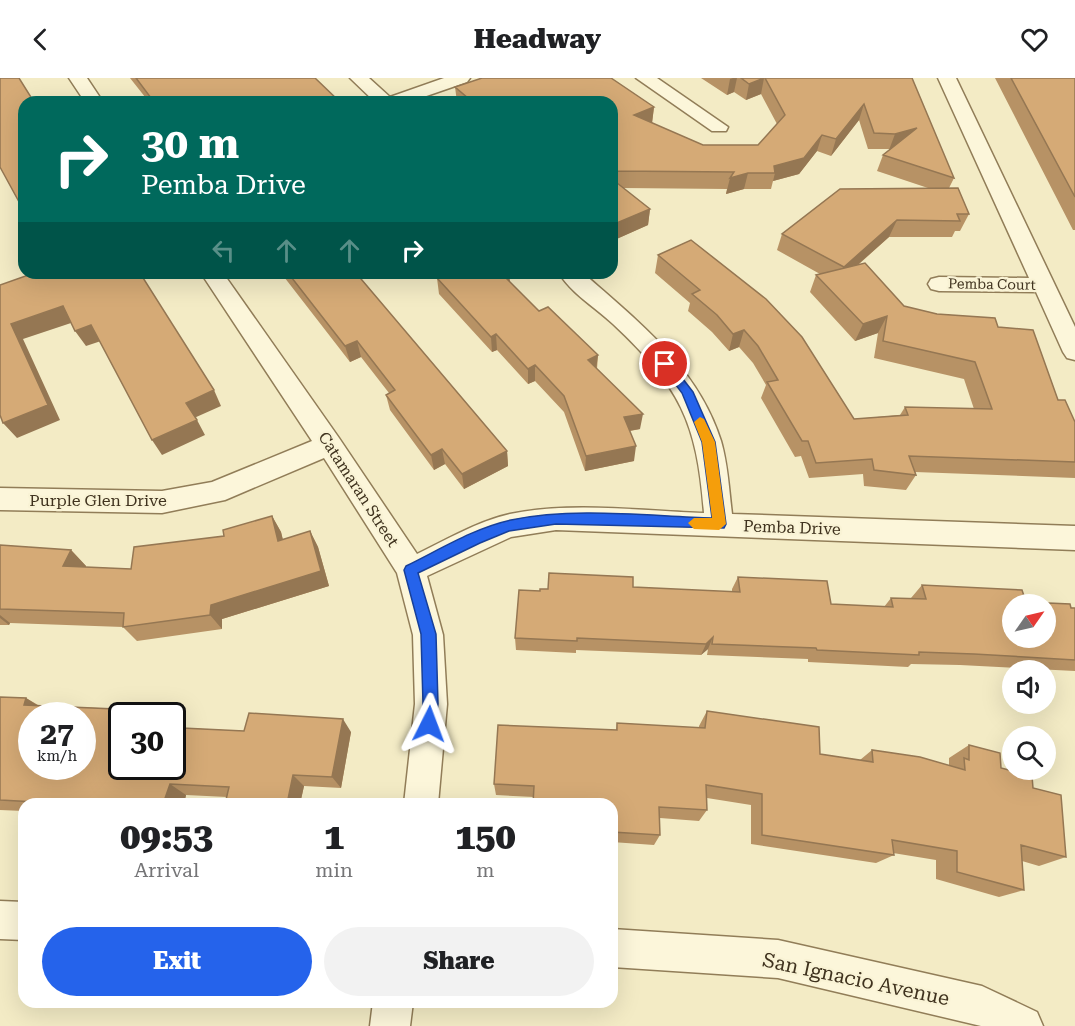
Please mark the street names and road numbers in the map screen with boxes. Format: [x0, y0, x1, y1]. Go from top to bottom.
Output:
street label: Pemba Court [948, 275, 1036, 293]
street label: Catamaran Street [314, 428, 403, 550]
street label: Purple Glen Drive [29, 491, 167, 510]
street label: Pemba Drive [743, 516, 841, 539]
street label: San Ignacio Avenue [760, 947, 952, 1011]

